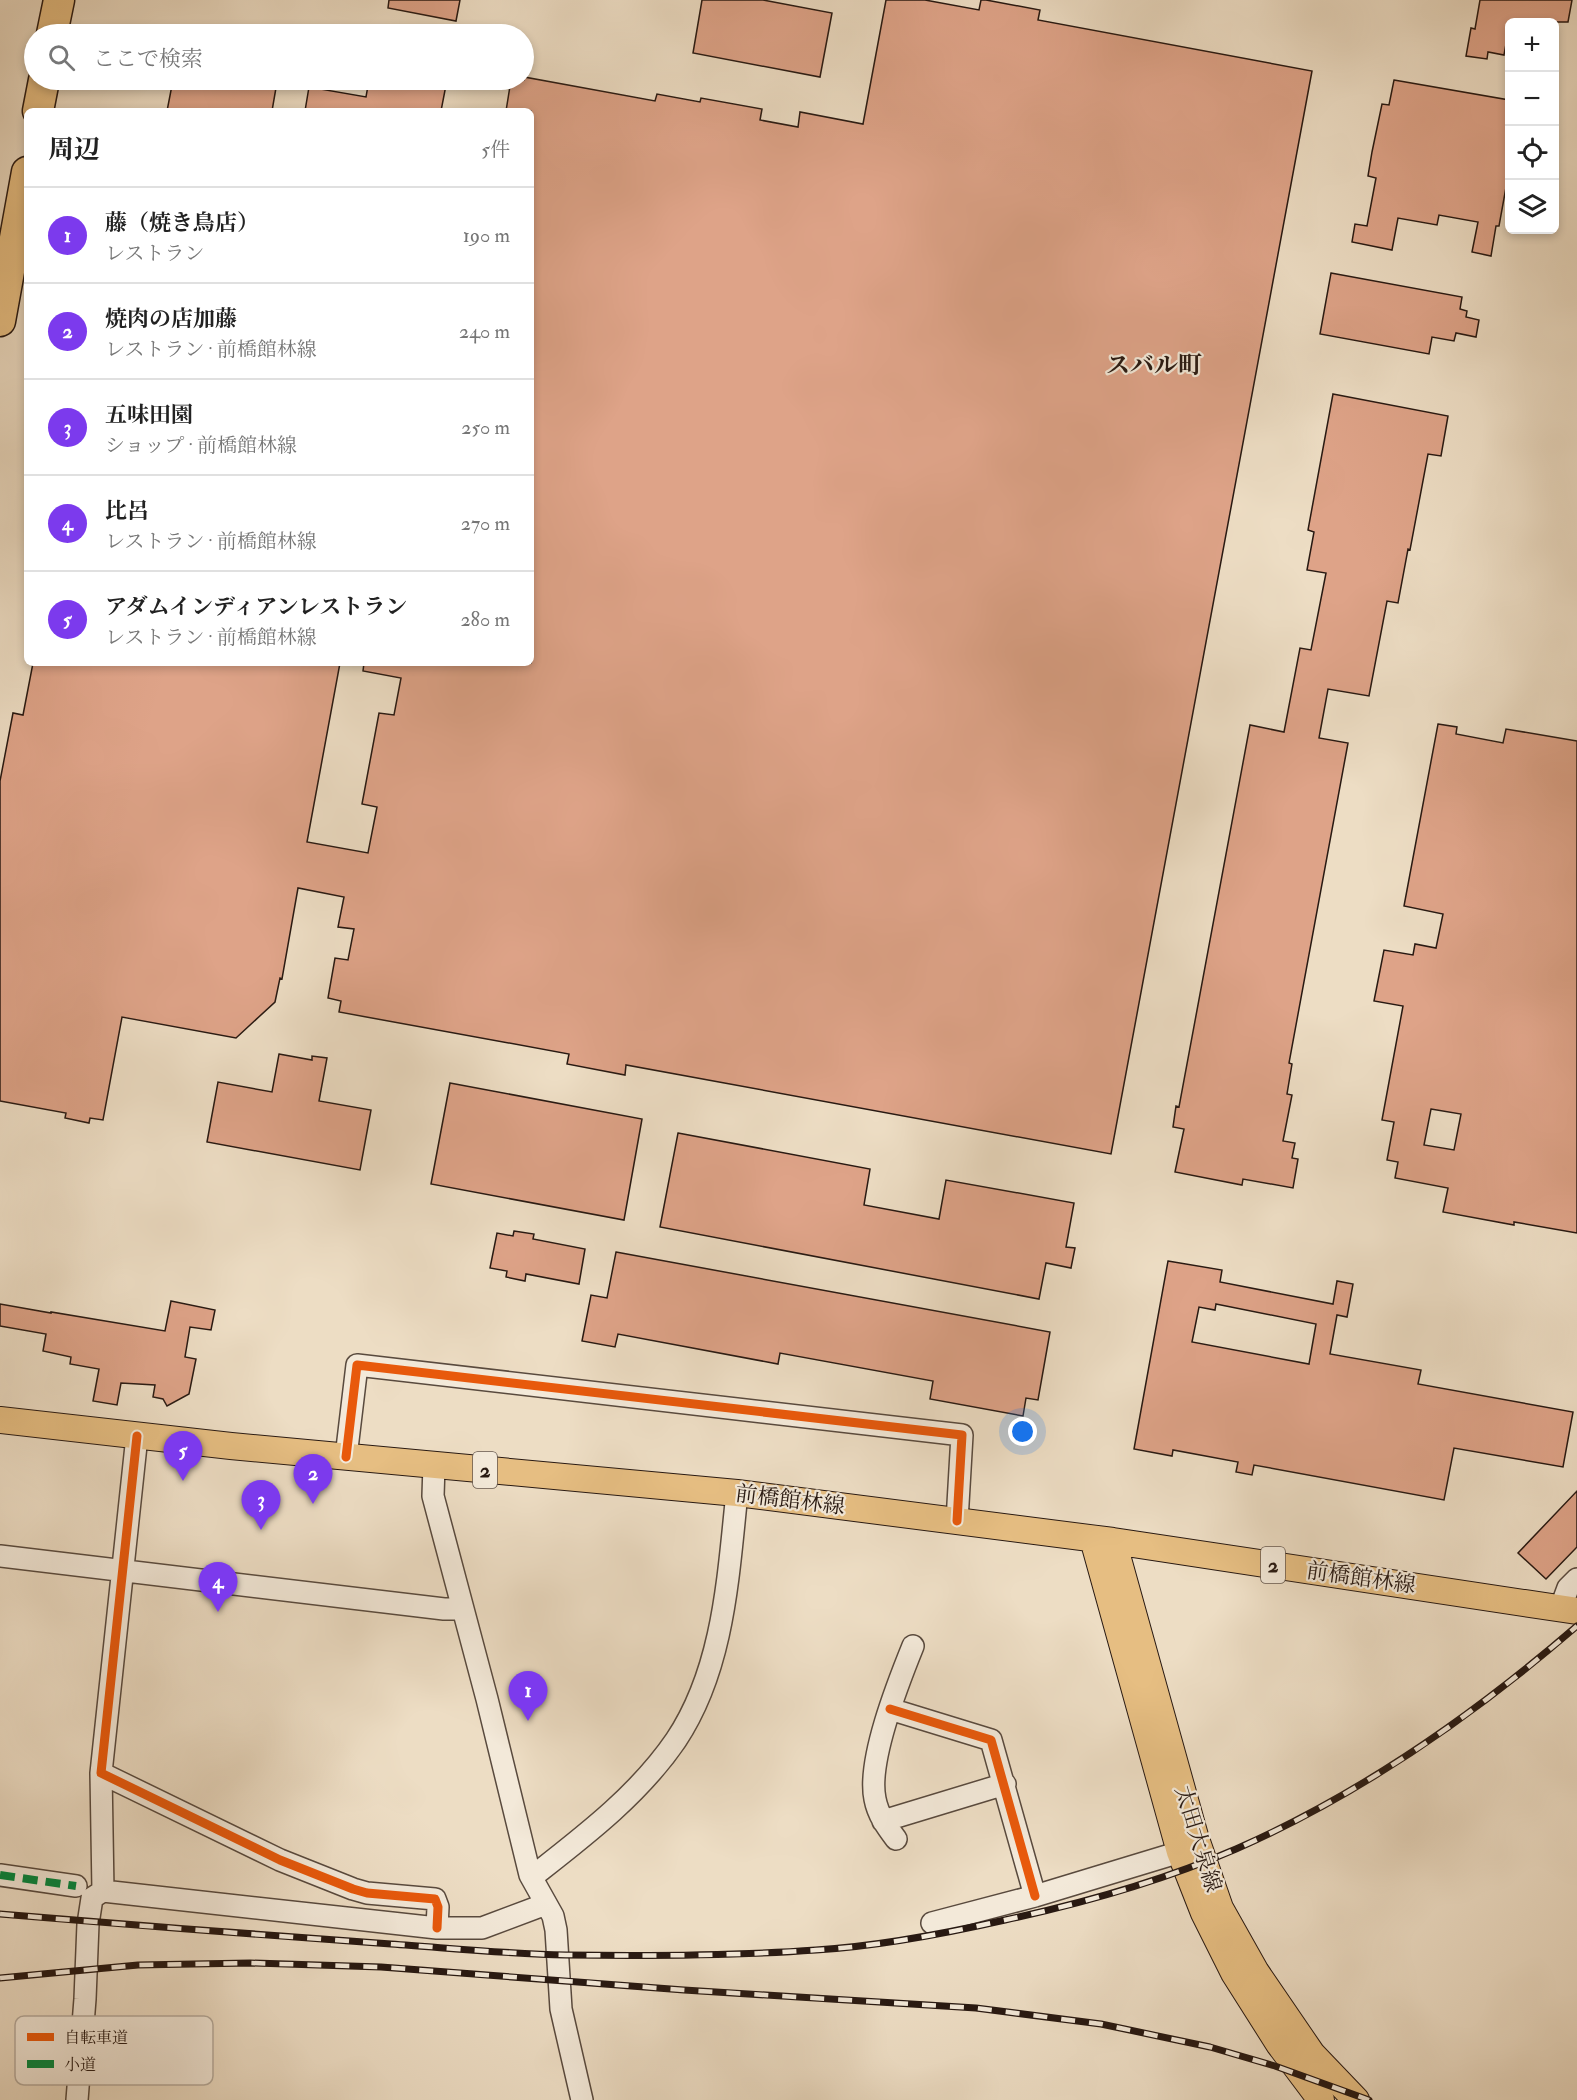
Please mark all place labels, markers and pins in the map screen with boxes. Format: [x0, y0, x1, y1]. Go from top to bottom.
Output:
pin: 5 [164, 1432, 202, 1481]
pin: 2 [294, 1454, 332, 1504]
pin: 3 [242, 1480, 280, 1530]
pin: 4 [198, 1562, 238, 1612]
pin: 1 [508, 1672, 548, 1721]

